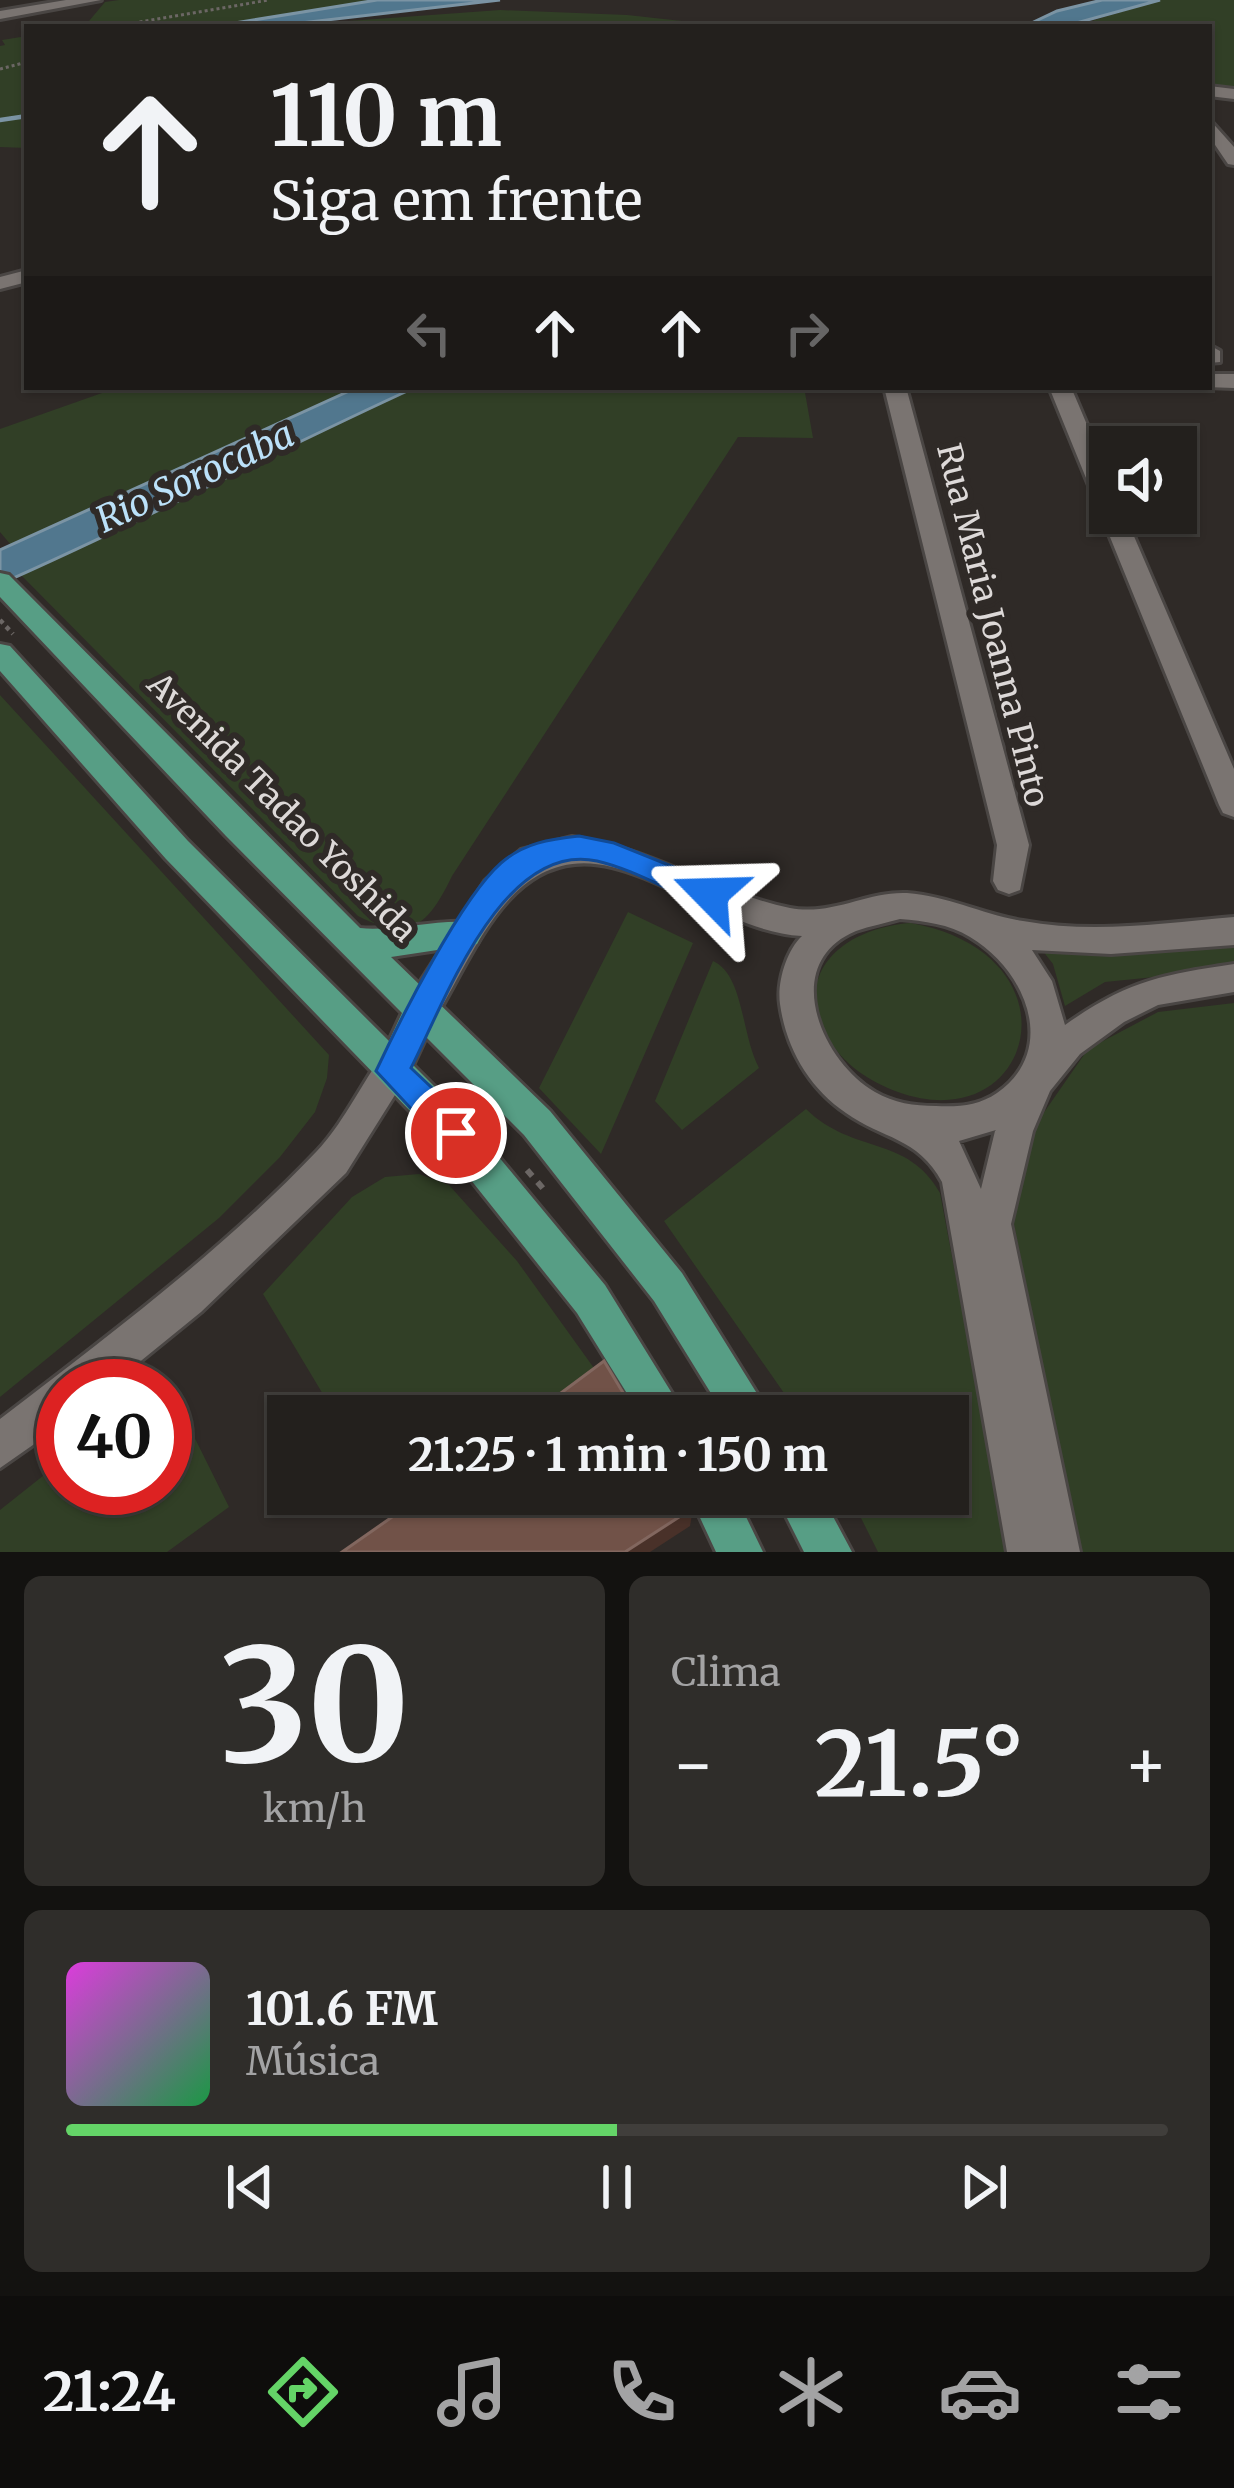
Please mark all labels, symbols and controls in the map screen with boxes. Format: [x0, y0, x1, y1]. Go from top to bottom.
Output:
text: 110 m [270, 63, 502, 169]
icon: ahead [72, 72, 228, 228]
text: Siga em frente [270, 167, 642, 235]
icon: left [396, 300, 462, 366]
icon: ahead [522, 300, 588, 366]
icon: ahead [648, 300, 714, 366]
icon: right [774, 300, 840, 366]
water label: Rio Sorocaba [89, 412, 301, 542]
map controls [1089, 426, 1197, 534]
button: sound [1089, 426, 1197, 534]
street label: Rua Maria Joanna Pinto [928, 439, 1058, 811]
street label: Avenida Tadao Yoshida [138, 663, 425, 950]
position arrow [647, 831, 773, 957]
pin [405, 1082, 507, 1184]
icon: arrive [423, 1100, 489, 1166]
speed limit sign: 40 [36, 1359, 192, 1515]
text: 21:25 · 1 min · 150 m [408, 1427, 828, 1483]
text: 30 [219, 1607, 410, 1804]
text: Clima [671, 1648, 781, 1697]
text: 21.5° [815, 1707, 1024, 1821]
text: − [671, 1723, 715, 1806]
text: + [1124, 1723, 1168, 1806]
text: km/h [263, 1784, 366, 1833]
text: 101.6 FM [246, 1981, 438, 2037]
text: Música [246, 2037, 380, 2086]
icon: previous [217, 2154, 283, 2220]
icon: pause [584, 2154, 650, 2220]
icon: next [951, 2154, 1017, 2220]
icon: directions [261, 2350, 345, 2434]
icon: music [430, 2350, 514, 2434]
icon: phone [600, 2350, 684, 2434]
icon: climate [769, 2350, 853, 2434]
icon: car [938, 2350, 1022, 2434]
icon: filters [1107, 2350, 1191, 2434]
text: 21:24 [43, 2358, 176, 2426]

